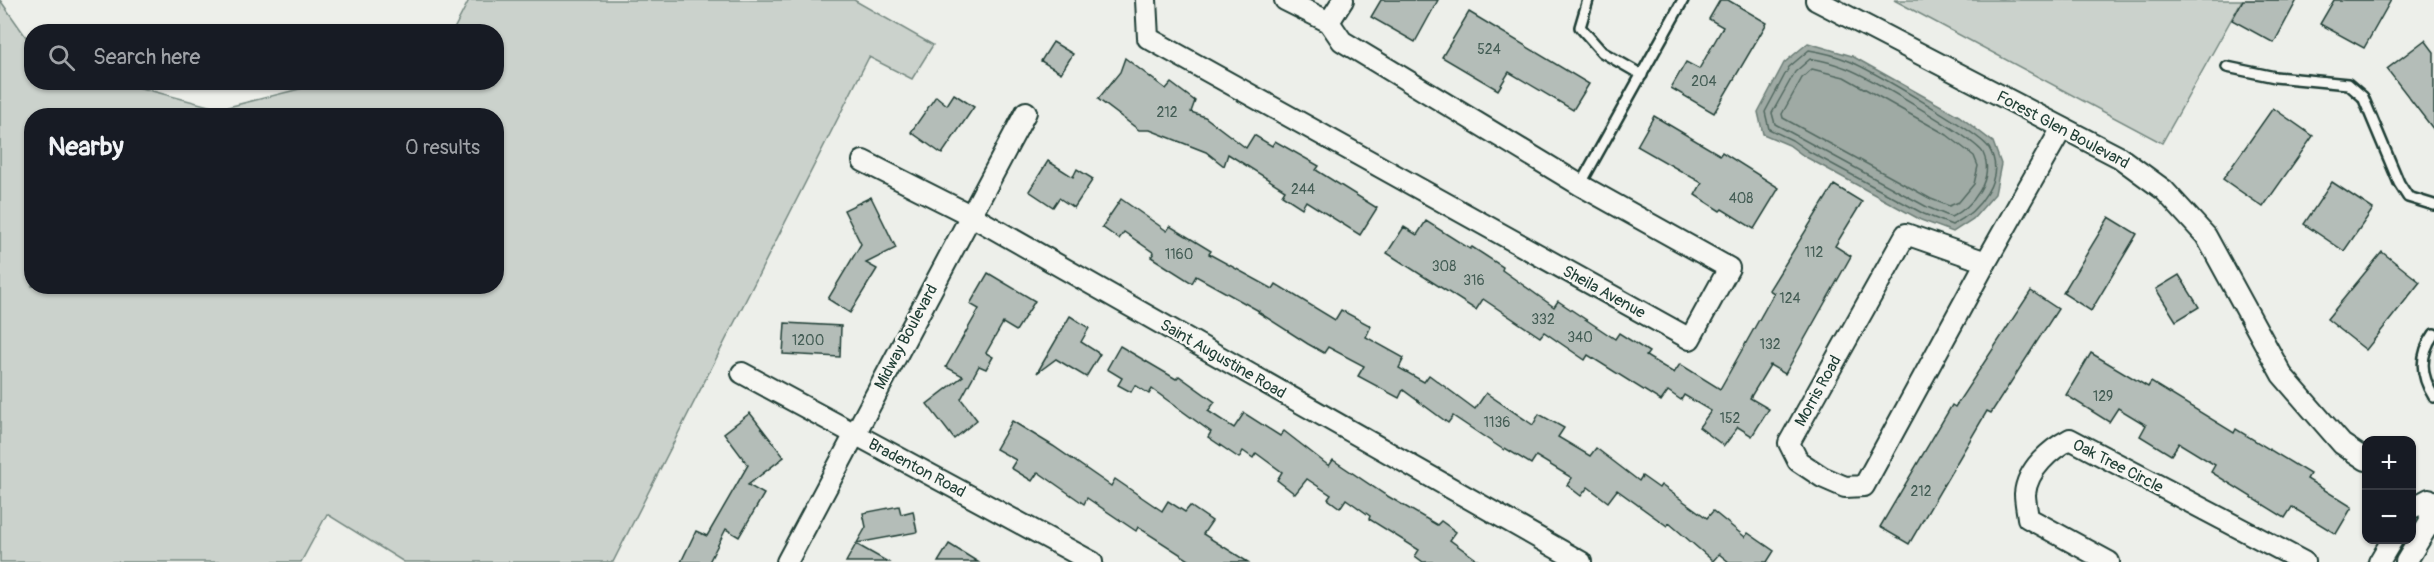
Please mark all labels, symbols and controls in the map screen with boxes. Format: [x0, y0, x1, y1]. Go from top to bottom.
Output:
search box [24, 24, 504, 90]
icon: search [45, 41, 78, 74]
house number: 524 [1477, 41, 1501, 58]
text: Search here [93, 43, 200, 71]
house number: 204 [1691, 73, 1717, 90]
street label: Forest Glen Boulevard [1993, 87, 2133, 173]
house number: 212 [1156, 104, 1178, 121]
text: Nearby [48, 131, 124, 163]
text: 0 results [405, 135, 480, 160]
house number: 244 [1291, 181, 1315, 198]
house number: 408 [1729, 190, 1753, 207]
house number: 112 [1805, 244, 1824, 261]
house number: 1160 [1165, 246, 1193, 263]
house number: 308 [1432, 258, 1456, 275]
street label: Sheila Avenue [1559, 261, 1649, 323]
house number: 316 [1463, 272, 1485, 289]
street label: Midway Boulevard [870, 281, 942, 393]
house number: 124 [1779, 290, 1801, 307]
house number: 332 [1531, 311, 1555, 328]
street label: Saint Augustine Road [1157, 315, 1289, 403]
house number: 340 [1567, 329, 1593, 346]
house number: 1200 [792, 332, 824, 349]
house number: 132 [1759, 336, 1781, 353]
street label: Morris Road [1790, 352, 1846, 430]
house number: 129 [2093, 388, 2113, 405]
house number: 152 [1720, 410, 1741, 427]
house number: 1136 [1484, 414, 1510, 431]
street label: Bradenton Road [865, 434, 969, 502]
street label: Oak Tree Circle [2069, 435, 2167, 497]
map controls [2362, 436, 2416, 544]
button: + [2362, 436, 2416, 490]
house number: 212 [1910, 483, 1932, 500]
button: − [2362, 490, 2416, 544]

